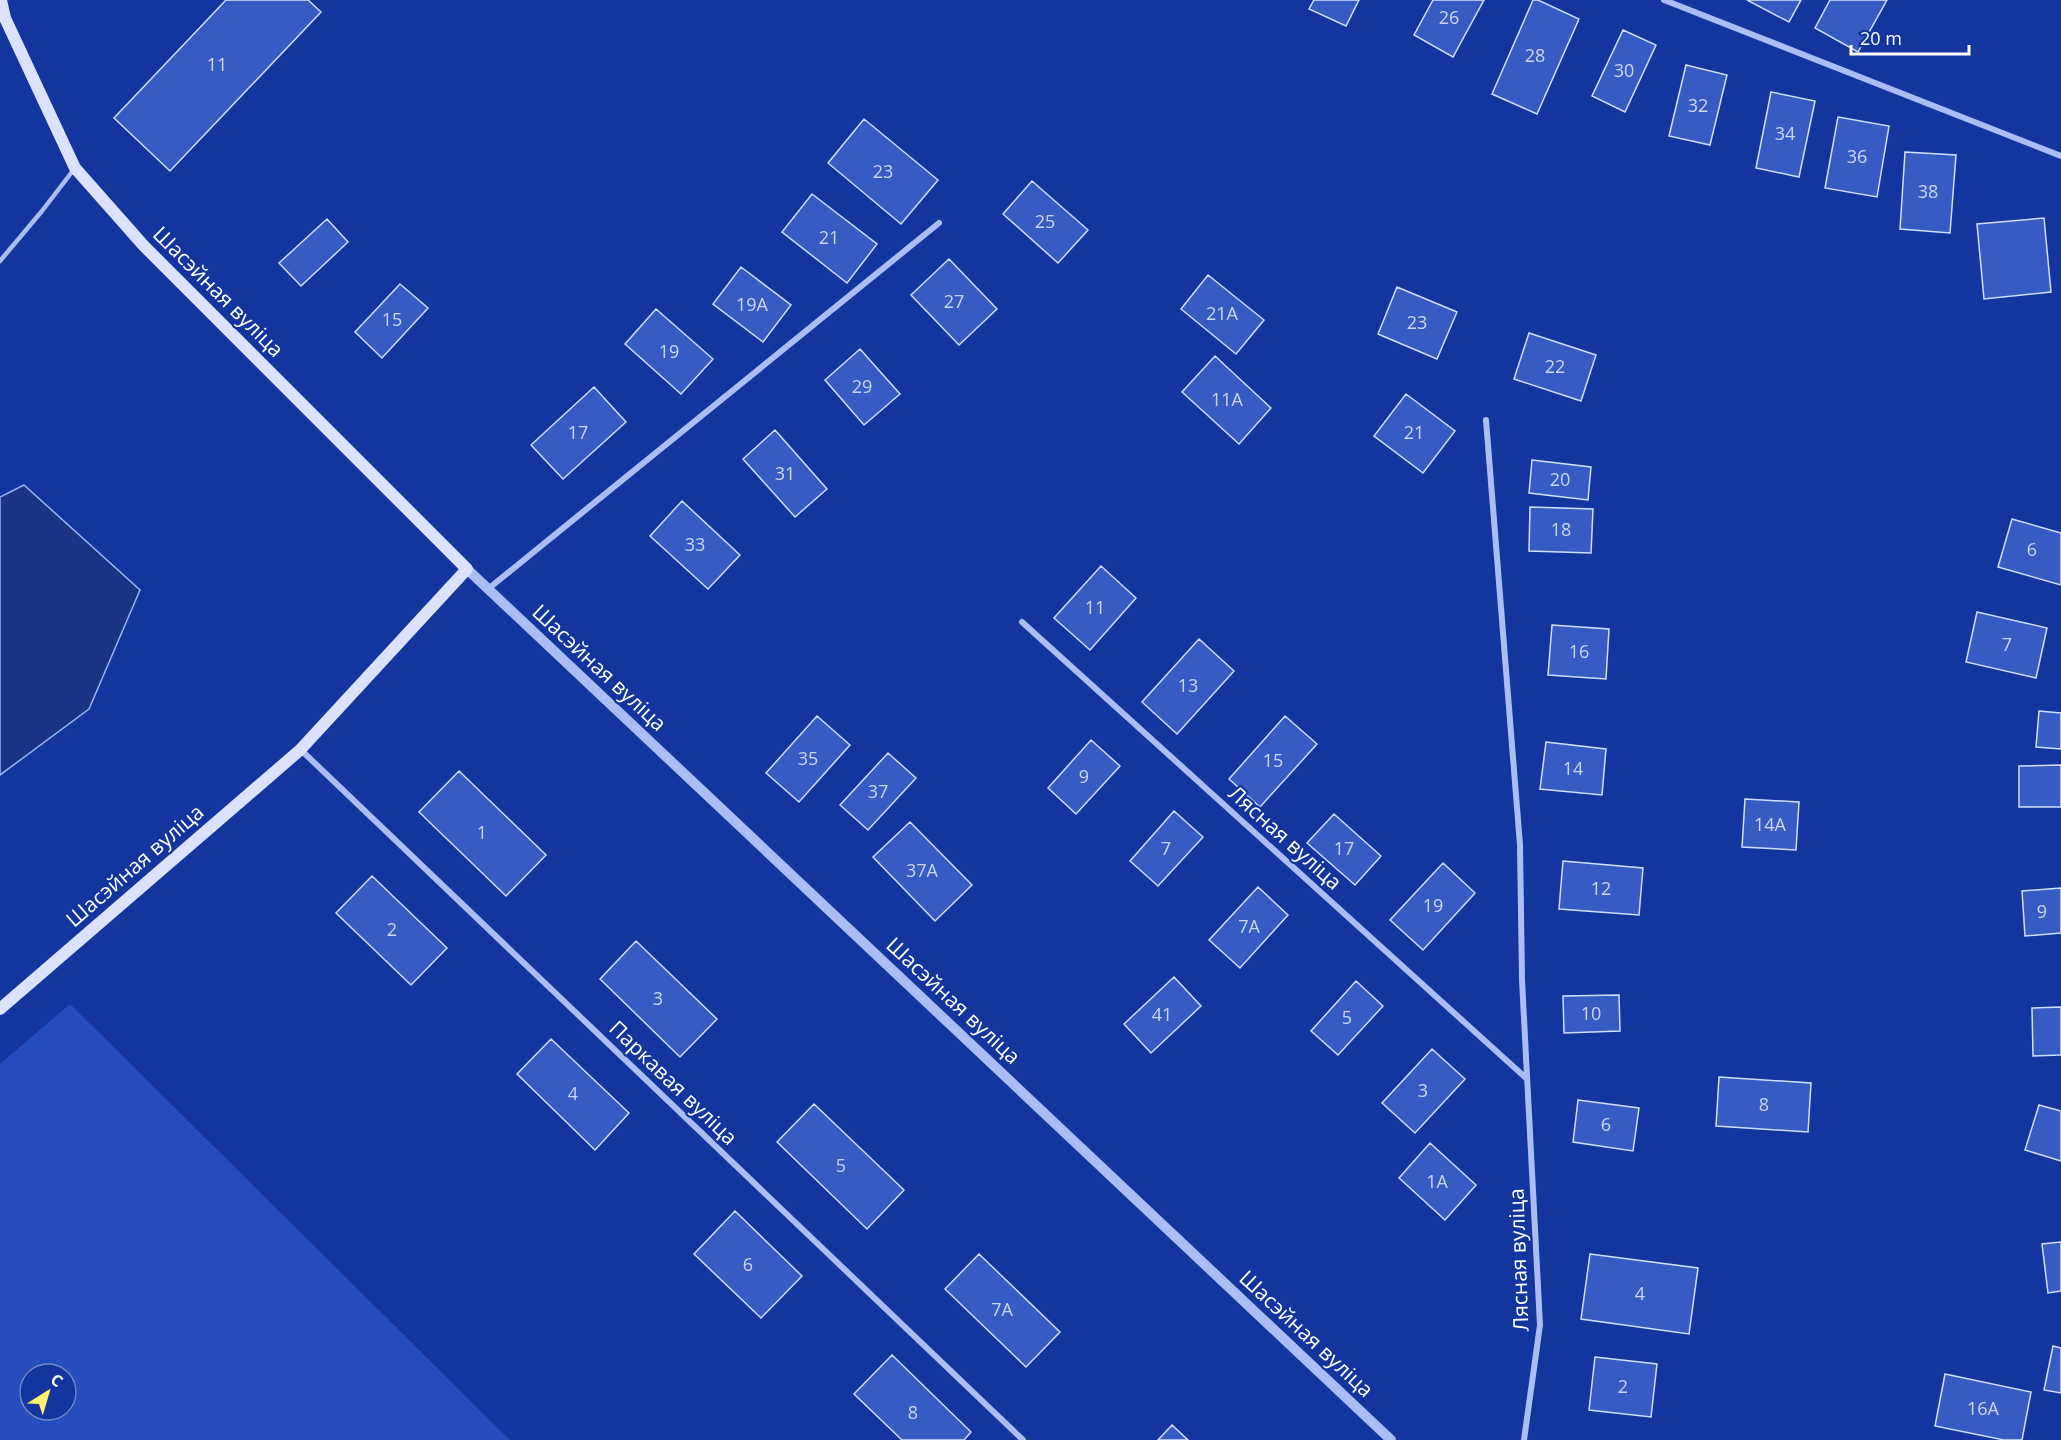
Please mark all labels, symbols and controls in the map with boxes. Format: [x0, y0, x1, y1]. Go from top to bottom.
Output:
house number: 26 [1439, 5, 1459, 29]
scale bar [1851, 18, 1970, 56]
text: 20 m [1860, 26, 1902, 50]
house number: 28 [1525, 43, 1545, 67]
house number: 11 [207, 52, 227, 76]
house number: 30 [1614, 58, 1634, 82]
house number: 32 [1688, 93, 1708, 117]
house number: 34 [1775, 121, 1795, 145]
house number: 36 [1847, 144, 1867, 168]
house number: 23 [873, 159, 893, 183]
house number: 38 [1918, 179, 1938, 203]
house number: 25 [1035, 209, 1055, 233]
street label: Шасэйная вуліца [147, 220, 290, 363]
house number: 21 [819, 225, 839, 249]
house number: 27 [944, 289, 964, 313]
house number: 19А [736, 292, 769, 316]
house number: 21А [1206, 301, 1239, 325]
house number: 15 [382, 307, 402, 331]
house number: 23 [1407, 310, 1427, 334]
house number: 19 [659, 339, 679, 363]
house number: 22 [1545, 354, 1565, 378]
house number: 29 [852, 374, 872, 398]
house number: 11А [1211, 387, 1244, 411]
house number: 17 [568, 420, 588, 444]
house number: 21 [1404, 420, 1424, 444]
house number: 31 [775, 461, 795, 485]
house number: 20 [1550, 467, 1570, 491]
house number: 18 [1551, 517, 1571, 541]
house number: 33 [685, 532, 705, 556]
house number: 6 [2027, 537, 2037, 561]
house number: 11 [1085, 595, 1105, 619]
street label: Шасэйная вуліца [527, 598, 673, 737]
house number: 7 [2002, 632, 2012, 656]
house number: 16 [1569, 639, 1589, 663]
house number: 13 [1178, 673, 1198, 697]
house number: 35 [798, 746, 818, 770]
house number: 15 [1263, 748, 1283, 772]
house number: 14 [1563, 756, 1583, 780]
house number: 9 [1079, 764, 1089, 788]
house number: 37 [868, 779, 888, 803]
street label: Лясная вуліца [1223, 779, 1348, 896]
street label: Шасэйная вуліца [60, 798, 209, 933]
house number: 14А [1754, 812, 1787, 836]
house number: 1 [477, 820, 487, 844]
house number: 7 [1161, 836, 1171, 860]
house number: 17 [1334, 836, 1354, 860]
house number: 37А [906, 858, 939, 882]
house number: 12 [1591, 876, 1611, 900]
house number: 19 [1423, 893, 1443, 917]
house number: 9 [2037, 899, 2047, 923]
house number: 7А [1238, 914, 1260, 938]
house number: 2 [387, 917, 397, 941]
street label: Шасэйная вуліца [881, 931, 1027, 1070]
house number: 3 [653, 986, 663, 1010]
house number: 10 [1581, 1001, 1601, 1025]
house number: 41 [1152, 1002, 1172, 1026]
house number: 5 [1342, 1005, 1352, 1029]
street label: Паркавая вуліца [604, 1014, 744, 1151]
house number: 3 [1418, 1078, 1428, 1102]
house number: 4 [568, 1081, 578, 1105]
house number: 8 [1759, 1092, 1769, 1116]
house number: 6 [1601, 1112, 1611, 1136]
house number: 5 [836, 1153, 846, 1177]
house number: 1А [1426, 1169, 1448, 1193]
street label: Лясная вуліца [1502, 1188, 1534, 1332]
house number: 6 [743, 1252, 753, 1276]
street label: Шасэйная вуліца [1234, 1264, 1380, 1403]
house number: 4 [1635, 1281, 1645, 1305]
house number: 7А [991, 1297, 1013, 1321]
north arrow [18, 1362, 78, 1422]
text: С [46, 1368, 68, 1392]
house number: 2 [1618, 1374, 1628, 1398]
house number: 16А [1967, 1396, 2000, 1420]
house number: 8 [908, 1400, 918, 1424]

